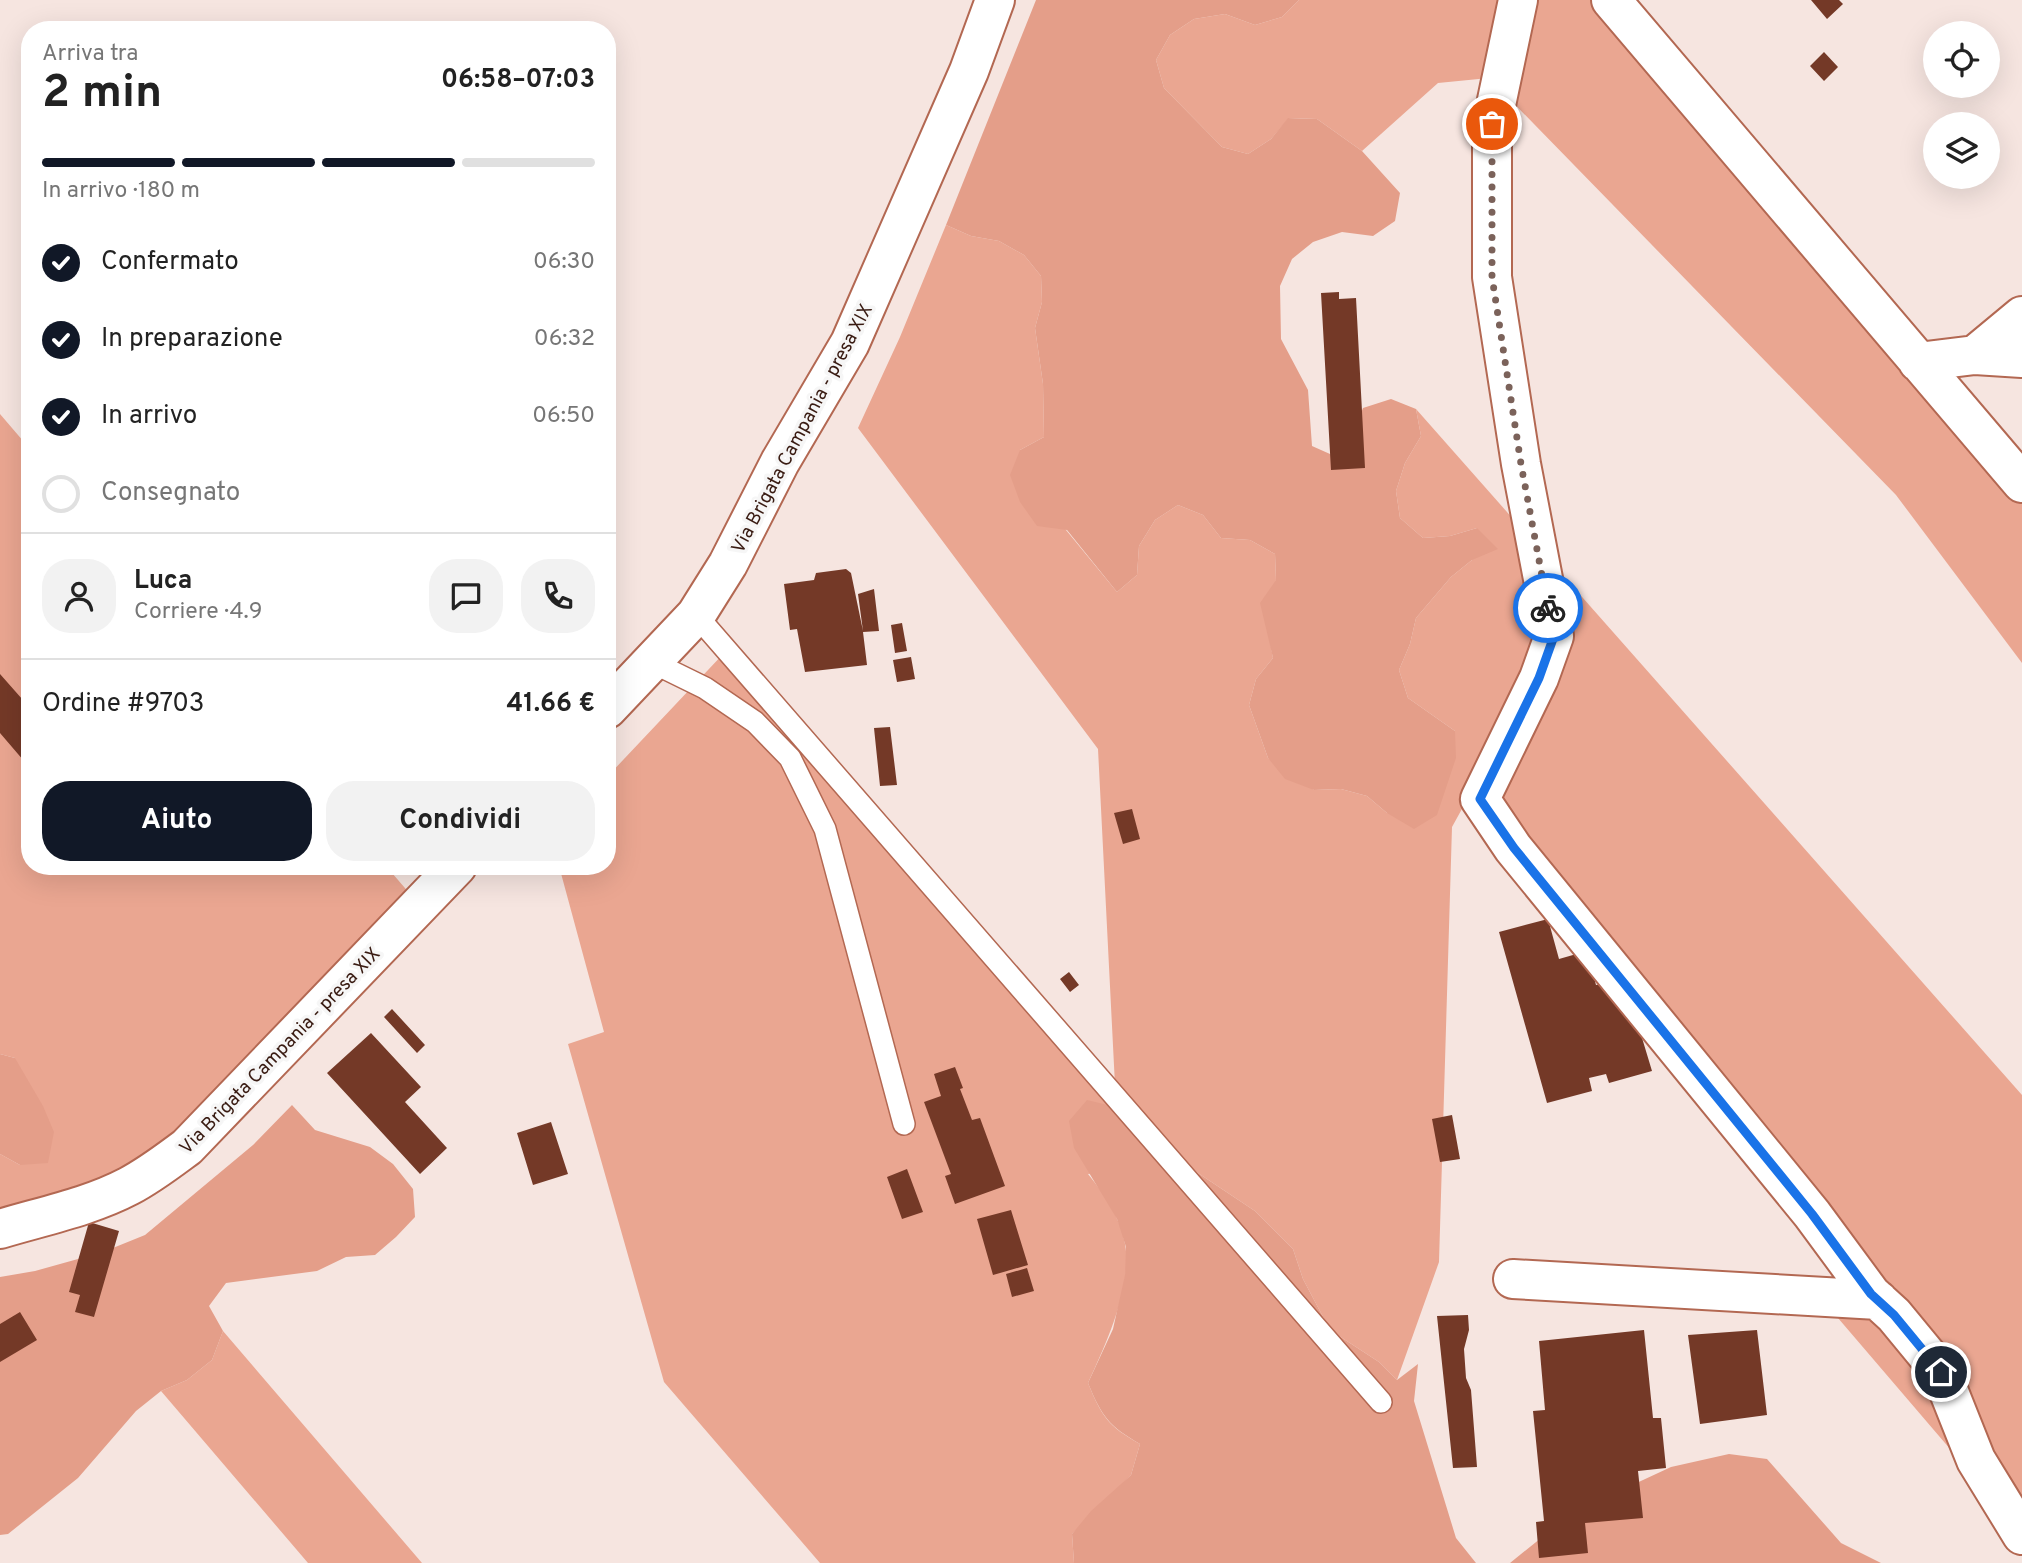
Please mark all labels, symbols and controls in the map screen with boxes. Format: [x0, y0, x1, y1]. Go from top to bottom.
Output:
map controls [1923, 21, 2000, 189]
button: locate [1923, 21, 2000, 98]
text: Arriva tra [42, 40, 138, 69]
text: 06:58–07:03 [441, 64, 595, 97]
text: 2 min [42, 65, 162, 124]
pin [1462, 94, 1522, 154]
icon: bag [1473, 105, 1511, 143]
button: layers [1923, 112, 2000, 189]
text: In arrivo · 180 m [42, 177, 200, 206]
icon: check [42, 244, 80, 282]
text: Confermato [101, 246, 239, 279]
text: 06:30 [533, 248, 595, 277]
street label: Via Brigata Campania - presa XIX [727, 300, 879, 558]
icon: check [42, 321, 80, 359]
text: In preparazione [101, 323, 283, 356]
text: 06:32 [534, 325, 595, 354]
icon: check [42, 398, 80, 436]
text: In arrivo [101, 400, 197, 433]
text: 06:50 [532, 402, 595, 431]
text: Consegnato [101, 477, 240, 510]
button: person [42, 559, 116, 633]
button: chat [429, 559, 503, 633]
button: phone [521, 559, 595, 633]
text: Luca [134, 565, 192, 598]
courier [1513, 573, 1583, 643]
icon: bike [1529, 589, 1567, 627]
text: Corriere · 4.9 [134, 598, 263, 627]
text: Ordine #9703 [42, 688, 205, 721]
text: 41.66 € [506, 688, 595, 721]
button: Aiuto [42, 781, 312, 861]
button: Condividi [326, 781, 595, 861]
street label: Via Brigata Campania - presa XIX [175, 943, 386, 1160]
pin [1911, 1342, 1971, 1402]
icon: home [1922, 1353, 1960, 1391]

